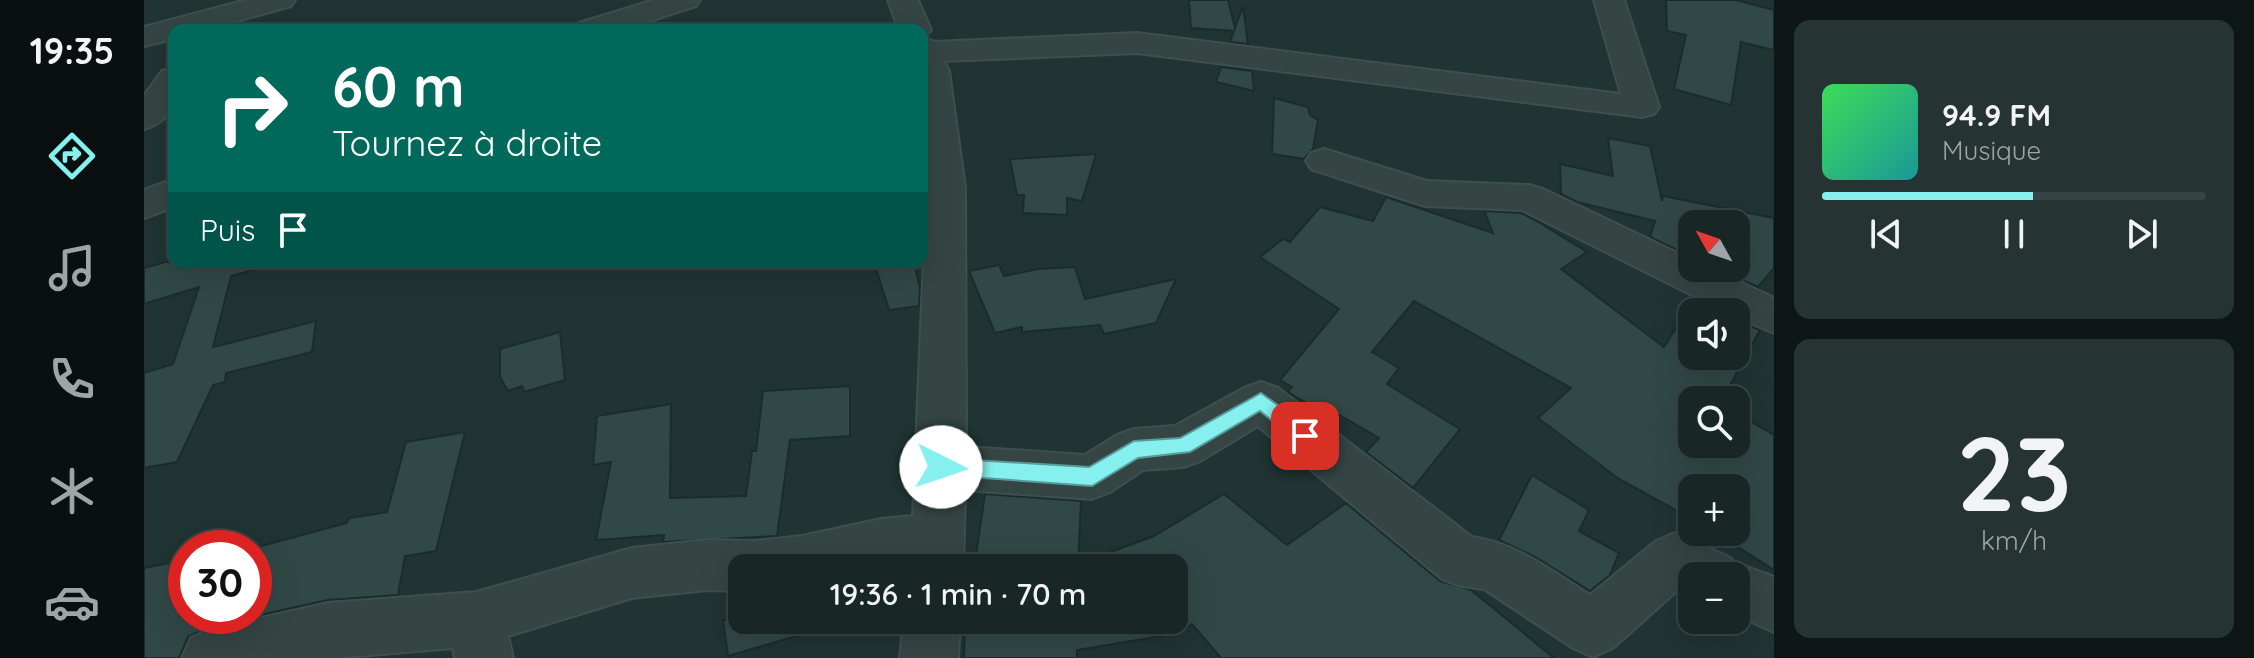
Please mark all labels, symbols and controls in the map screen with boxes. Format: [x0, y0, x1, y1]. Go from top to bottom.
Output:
text: 19:35 [30, 28, 114, 73]
text: 60 m [332, 51, 465, 121]
icon: right [200, 56, 304, 160]
text: 94.9 FM [1942, 96, 2051, 134]
text: Tournez à droite [332, 120, 602, 165]
icon: directions [44, 128, 100, 184]
text: Musique [1942, 134, 2041, 167]
icon: arrive [271, 208, 315, 252]
north arrow [1678, 210, 1750, 282]
map controls [1678, 210, 1750, 634]
text: Puis [200, 211, 255, 249]
icon: previous [1864, 212, 1908, 256]
icon: pause [1992, 212, 2036, 256]
icon: next [2120, 212, 2164, 256]
icon: music [44, 240, 100, 296]
button: sound [1678, 298, 1750, 370]
icon: phone [44, 351, 100, 407]
button: search [1678, 386, 1750, 458]
pin [1271, 402, 1339, 470]
text: 23 [1956, 407, 2072, 537]
icon: arrive [1283, 414, 1327, 458]
position arrow [899, 425, 983, 509]
icon: climate [44, 463, 100, 519]
button: + [1678, 474, 1750, 546]
text: km/h [1981, 524, 2047, 557]
speed limit sign: 30 [168, 530, 272, 634]
button: − [1678, 562, 1750, 634]
icon: car [44, 574, 100, 630]
text: 19:36 · 1 min · 70 m [830, 575, 1086, 613]

